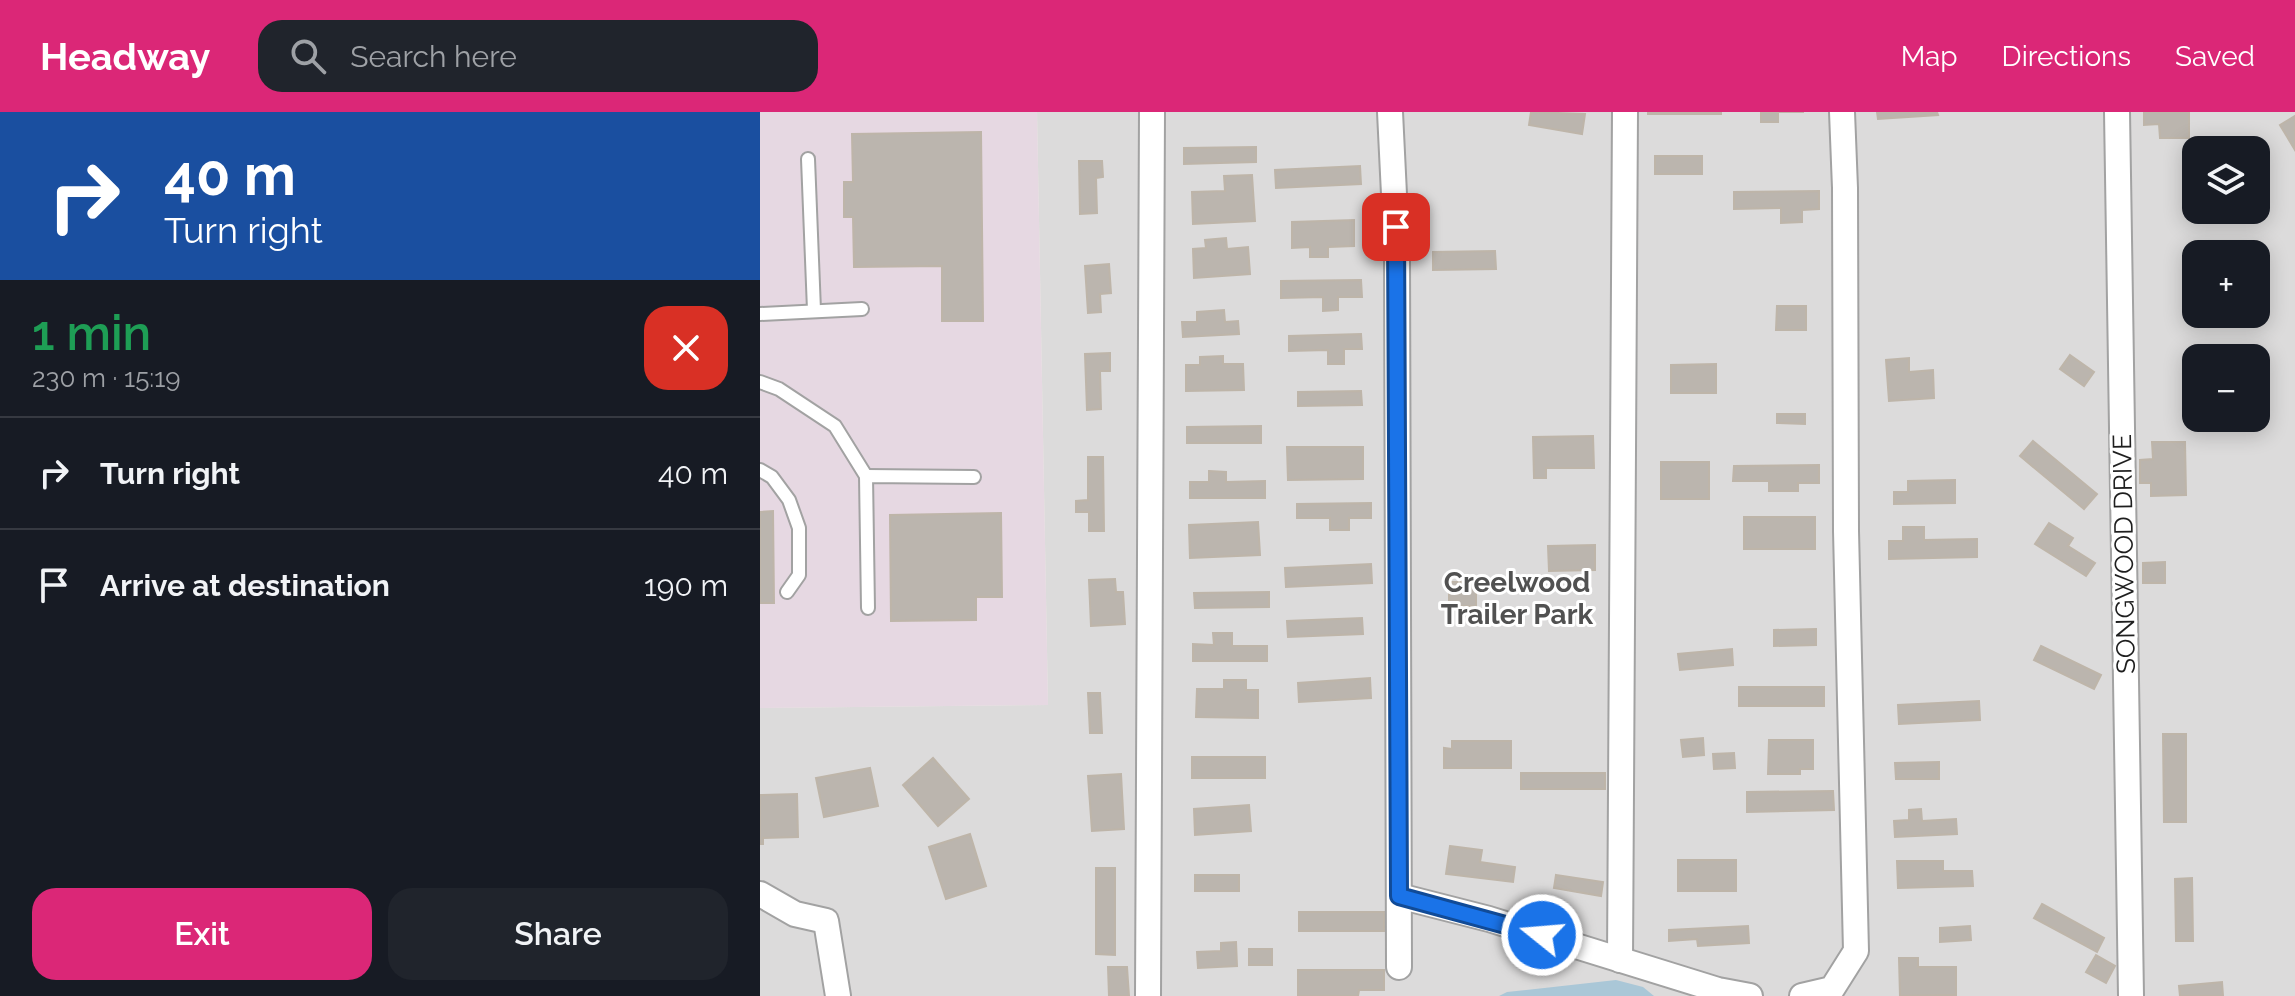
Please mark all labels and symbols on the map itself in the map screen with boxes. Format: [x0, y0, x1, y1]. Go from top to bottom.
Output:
pin [1362, 193, 1430, 261]
street label: SONGWOOD DRIVE [2107, 434, 2141, 674]
district label: Creelwood Trailer Park [1441, 566, 1594, 631]
position arrow [1500, 893, 1584, 977]

